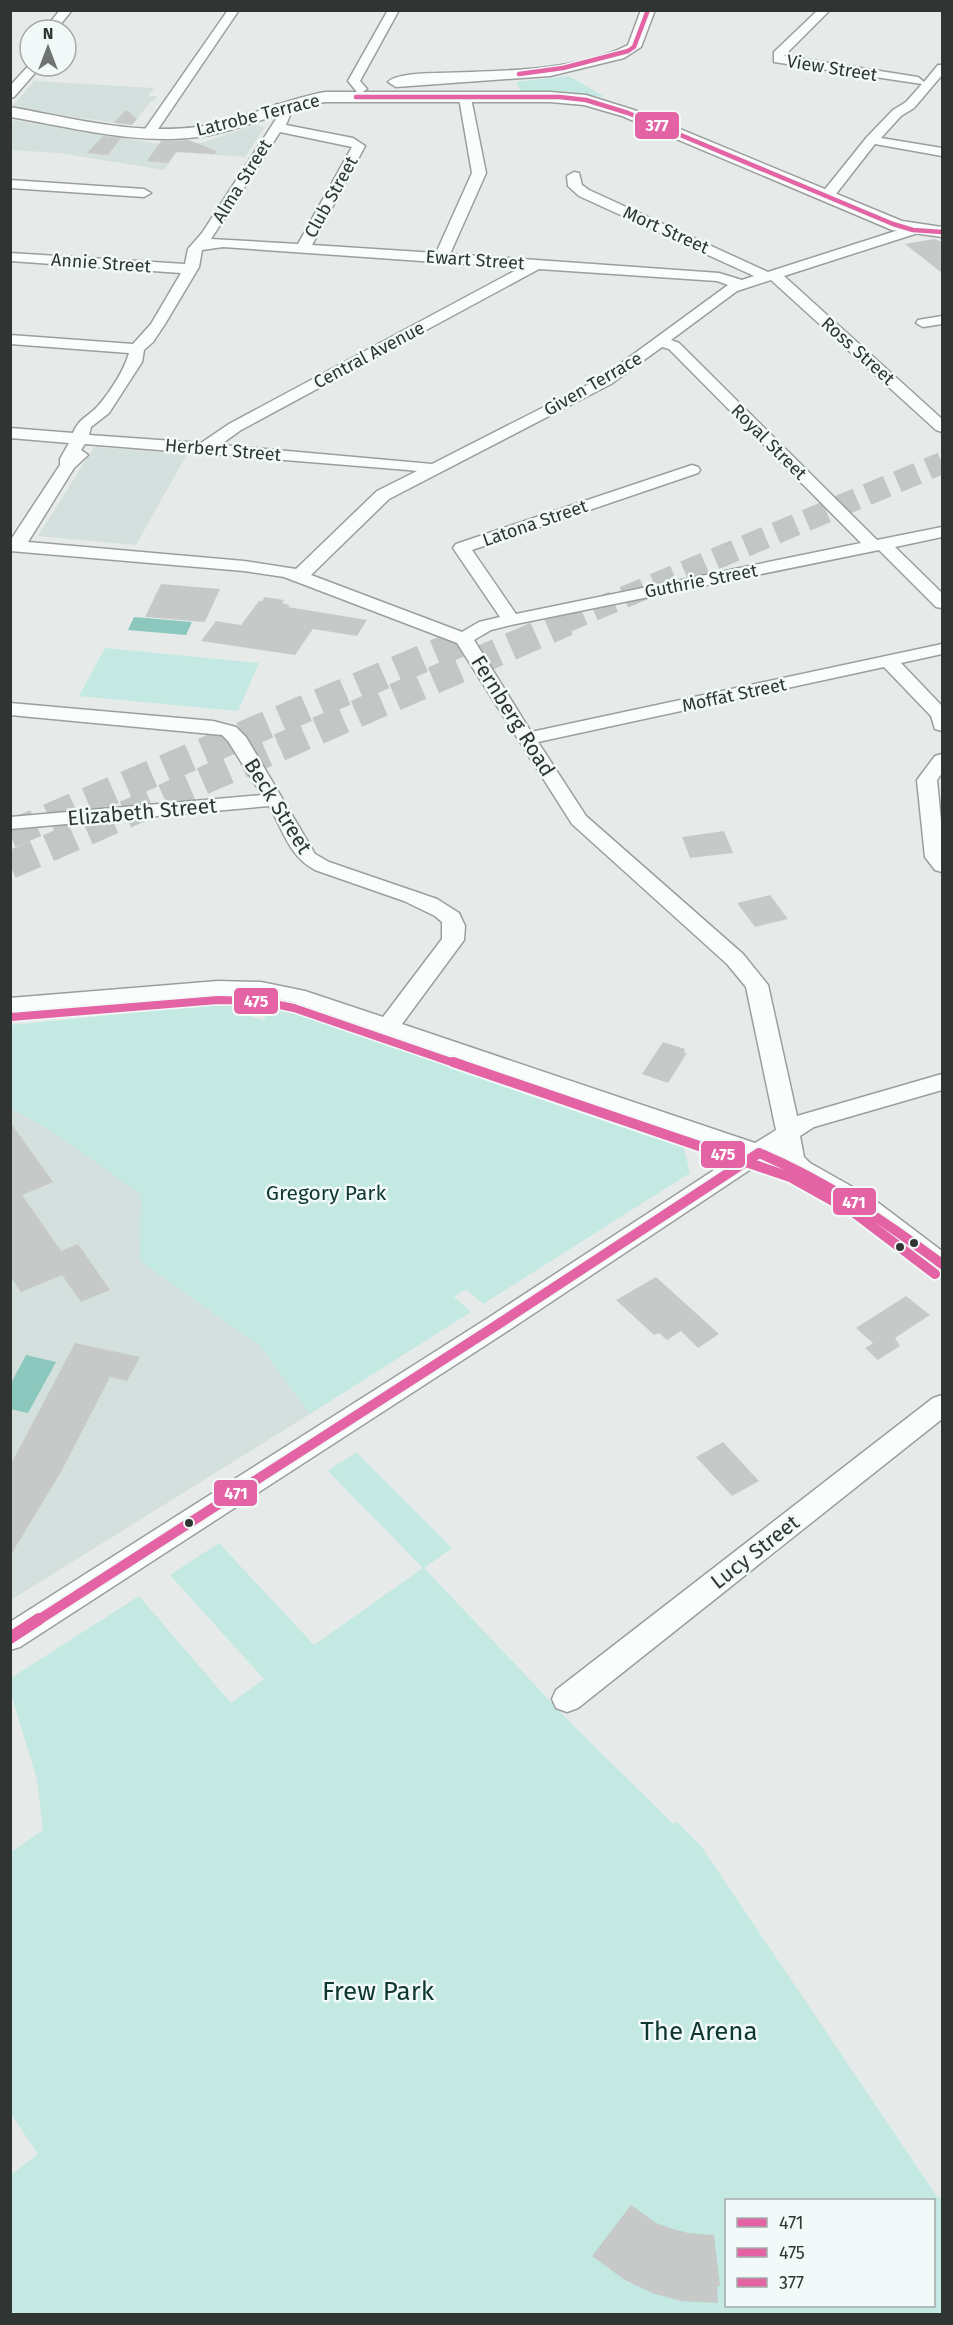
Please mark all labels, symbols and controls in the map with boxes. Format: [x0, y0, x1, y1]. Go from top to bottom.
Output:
north arrow [18, 18, 78, 78]
text: N [43, 24, 53, 43]
street label: View Street [785, 50, 879, 86]
street label: Latrobe Terrace [194, 89, 322, 141]
line badge: 377 [634, 111, 680, 140]
text: 377 [644, 116, 669, 135]
street label: Alma Street [208, 135, 277, 227]
street label: Club Street [300, 152, 363, 242]
street label: Mort Street [620, 201, 713, 259]
street label: Ewart Street [425, 246, 526, 274]
street label: Annie Street [50, 249, 152, 277]
street label: Ross Street [817, 312, 900, 390]
street label: Central Avenue [310, 317, 428, 393]
street label: Given Terrace [540, 347, 646, 421]
street label: Royal Street [727, 400, 812, 485]
street label: Herbert Street [164, 434, 283, 466]
street label: Latona Street [480, 495, 591, 551]
street label: Guthrie Street [643, 559, 760, 603]
street label: Fernberg Road [465, 651, 561, 781]
street label: Moffat Street [680, 673, 789, 717]
street label: Beck Street [238, 754, 318, 859]
street label: Elizabeth Street [66, 792, 218, 831]
line badge: 475 [233, 987, 279, 1015]
text: 475 [244, 992, 269, 1011]
line badge: 475 [700, 1140, 746, 1169]
text: 475 [711, 1145, 736, 1164]
park label: Gregory Park [266, 1180, 386, 1206]
line badge: 471 [832, 1187, 877, 1216]
text: 471 [842, 1193, 866, 1212]
unlabelled marker [908, 1237, 920, 1249]
unlabelled marker [894, 1241, 906, 1253]
line badge: 471 [213, 1479, 258, 1507]
text: 471 [224, 1484, 248, 1503]
street label: Lucy Street [706, 1509, 805, 1595]
unlabelled marker [183, 1517, 195, 1529]
park label: Frew Park [322, 1976, 435, 2007]
park label: The Arena [640, 2016, 758, 2047]
legend [725, 2199, 935, 2307]
text: 471 [779, 2212, 804, 2234]
text: 475 [779, 2242, 805, 2264]
text: 377 [779, 2272, 804, 2294]

